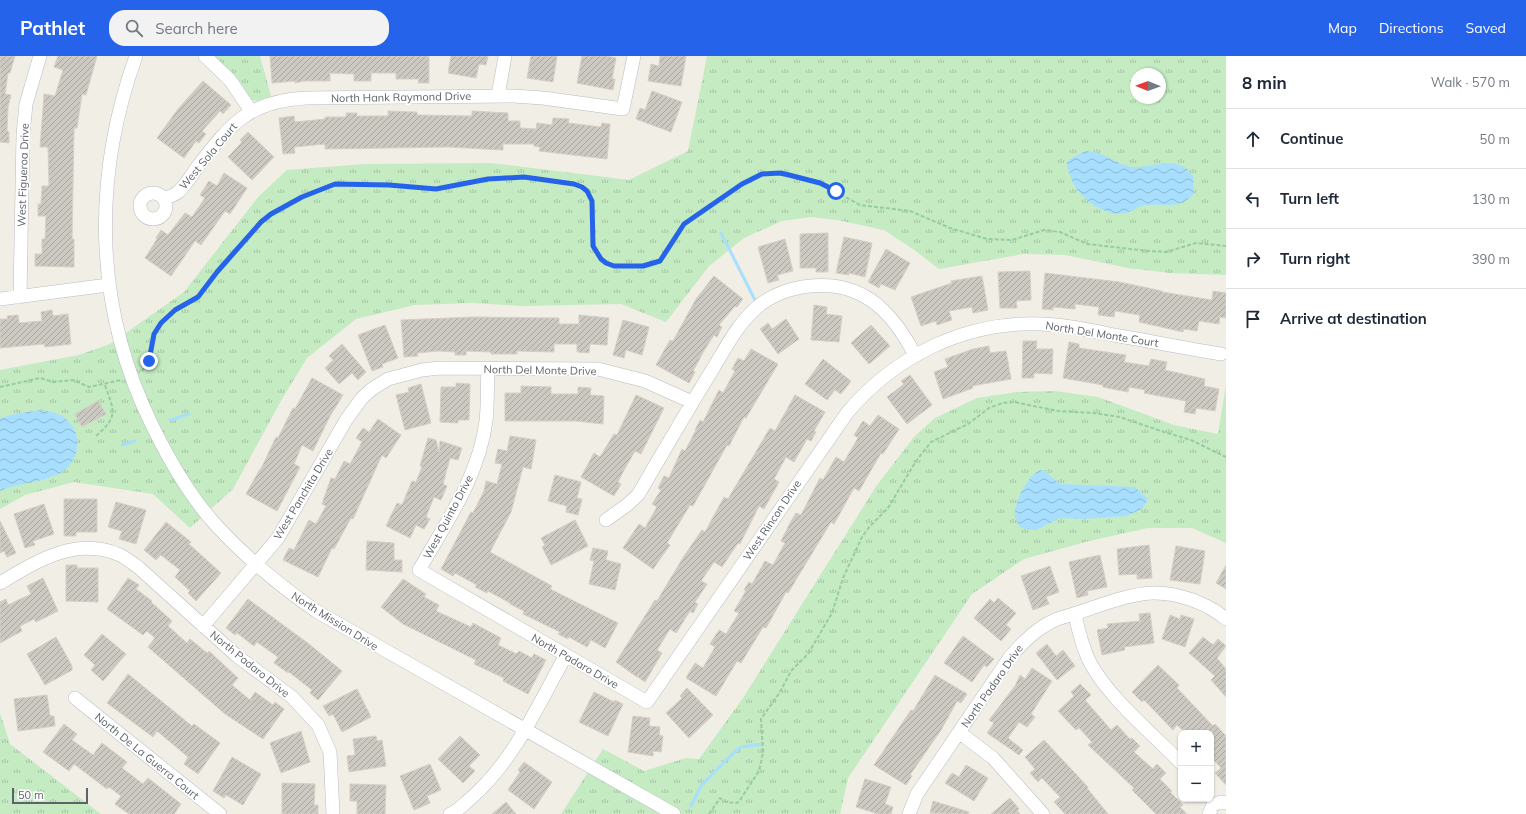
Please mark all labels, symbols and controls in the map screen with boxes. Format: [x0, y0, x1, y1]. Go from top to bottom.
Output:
search box [109, 10, 389, 46]
text: Pathlet [20, 16, 85, 40]
icon: search [123, 17, 145, 39]
text: Search here [155, 19, 238, 38]
text: Map [1328, 19, 1357, 37]
text: Directions [1379, 19, 1444, 37]
text: Saved [1466, 19, 1506, 37]
north arrow [1130, 68, 1166, 104]
text: 8 min [1242, 72, 1287, 93]
text: Walk · 570 m [1431, 74, 1510, 90]
street label: North Hank Raymond Drive [331, 89, 471, 105]
street label: West Sola Court [176, 120, 240, 192]
street label: West Figueroa Drive [14, 123, 32, 227]
icon: ahead [1242, 128, 1264, 150]
text: Continue [1280, 129, 1343, 148]
text: 50 m [1480, 131, 1510, 147]
route start [827, 182, 845, 200]
icon: left [1242, 188, 1264, 210]
text: Turn left [1280, 189, 1339, 208]
text: 130 m [1472, 191, 1510, 207]
icon: right [1242, 248, 1264, 270]
text: Turn right [1280, 249, 1350, 268]
text: 390 m [1472, 251, 1510, 267]
icon: arrive [1242, 308, 1264, 330]
text: Arrive at destination [1280, 309, 1427, 328]
street label: North Del Monte Court [1044, 318, 1160, 350]
route end [140, 352, 158, 370]
street label: North Del Monte Drive [483, 362, 597, 378]
street label: West Panchita Drive [270, 446, 336, 542]
street label: West Quinto Drive [420, 473, 476, 561]
street label: West Rincon Drive [740, 477, 804, 563]
street label: North Mission Drive [289, 589, 381, 653]
street label: North Padaro Drive [207, 628, 293, 700]
street label: North Padaro Drive [529, 630, 621, 692]
street label: North Padaro Drive [958, 642, 1026, 730]
street label: North De La Guerra Court [92, 710, 202, 802]
map controls [1178, 730, 1214, 802]
button: + [1178, 730, 1214, 766]
button: − [1178, 766, 1214, 802]
scale bar [12, 786, 88, 805]
text: 50 m [18, 788, 44, 802]

